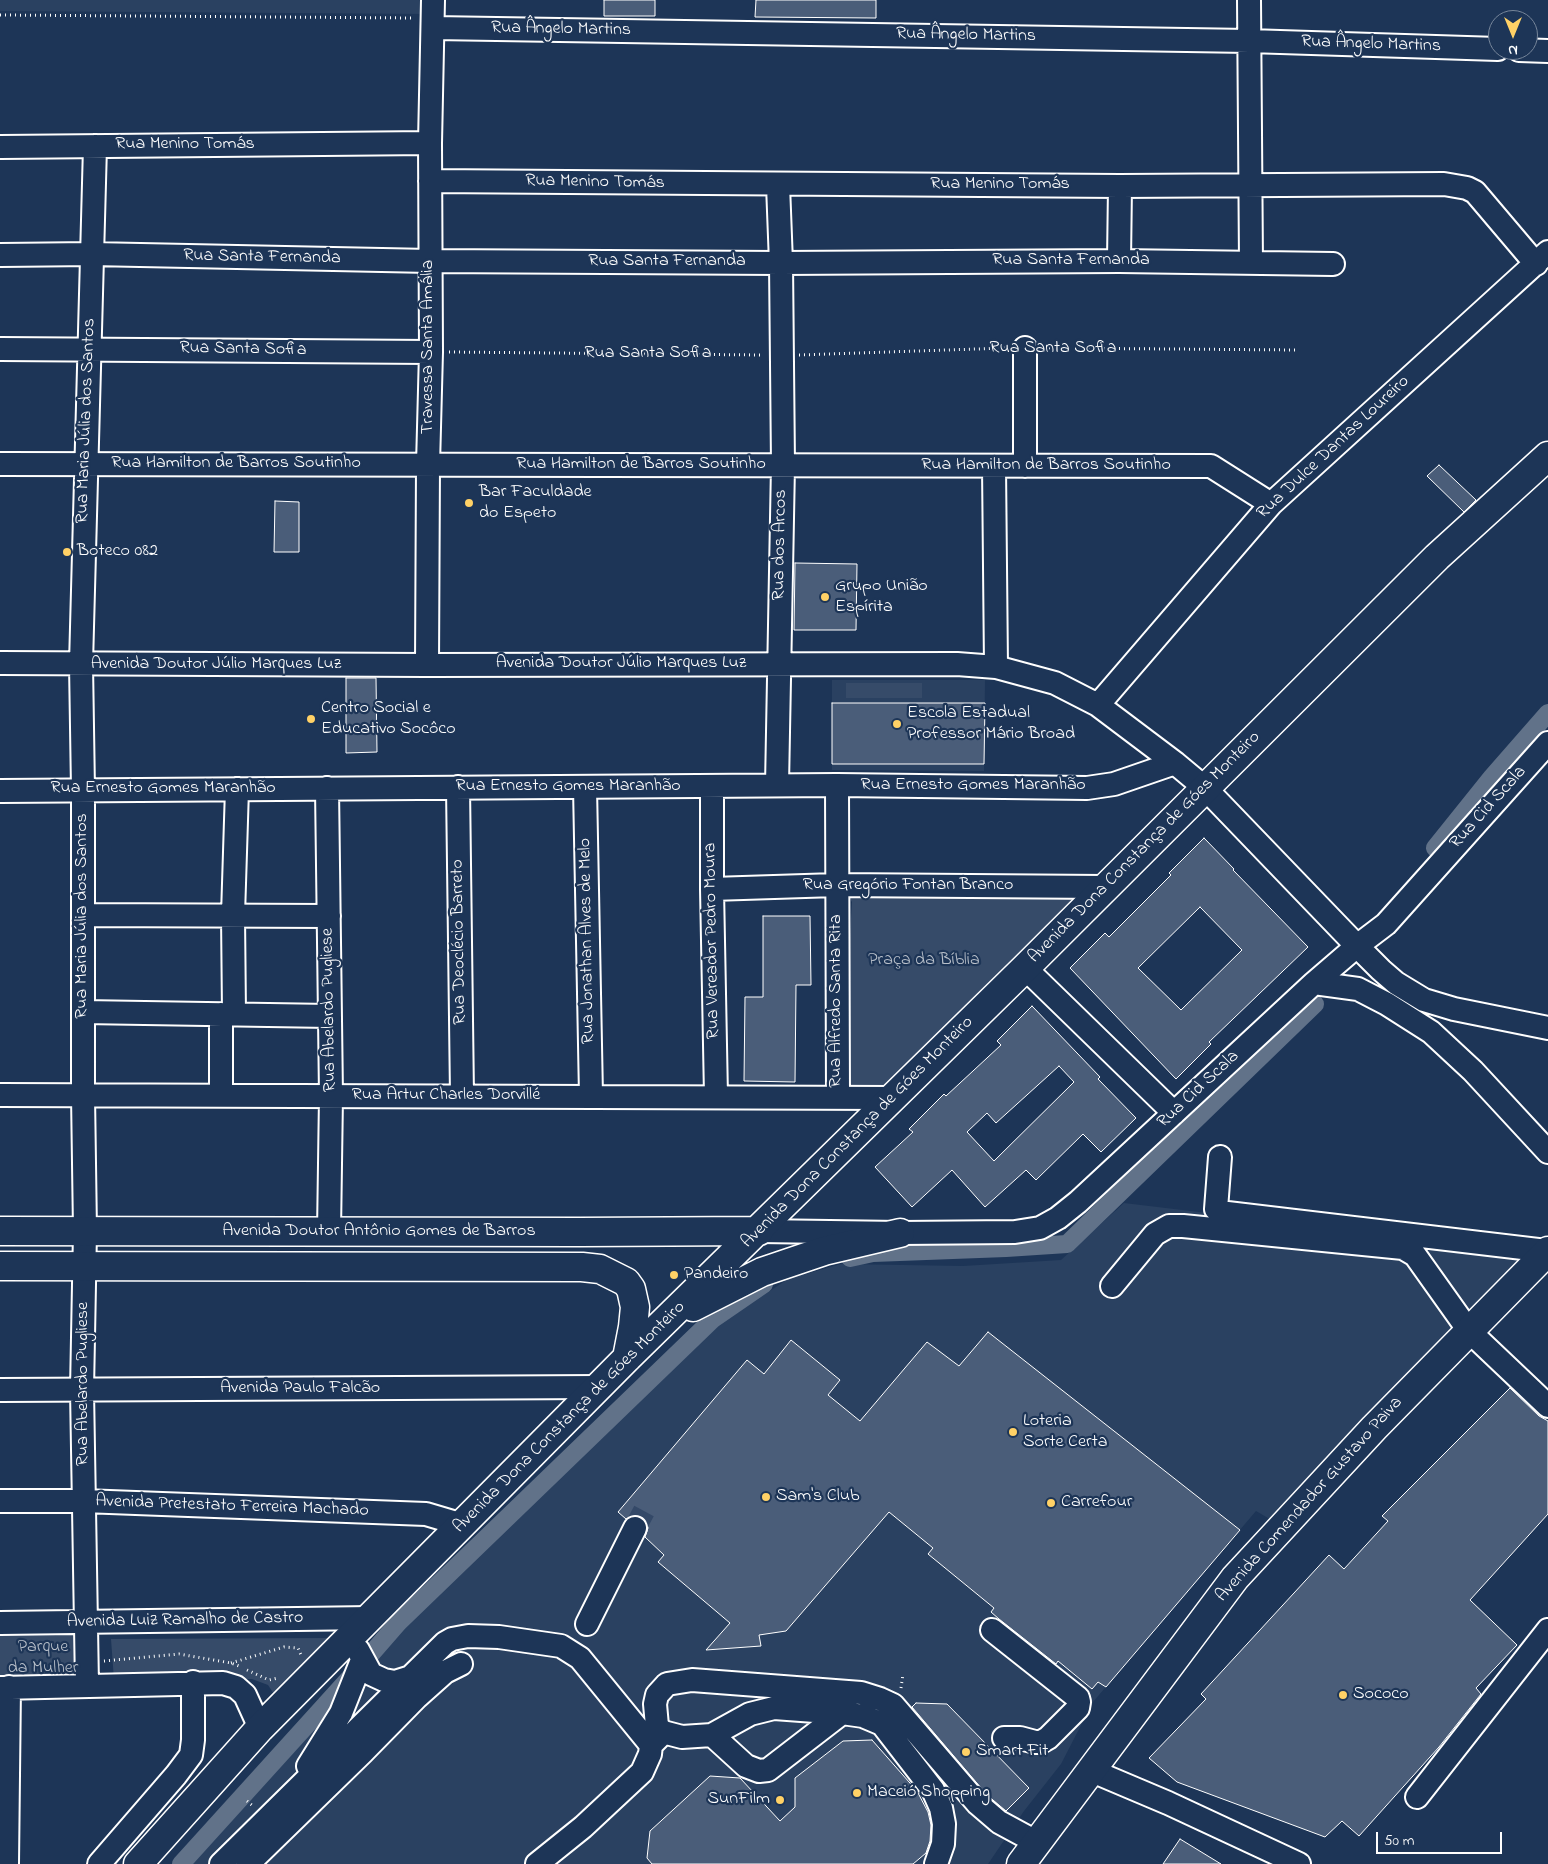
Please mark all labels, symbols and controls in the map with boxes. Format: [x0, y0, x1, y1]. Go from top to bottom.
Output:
north arrow [1488, 10, 1538, 60]
street label: Rua Ângelo Martins [491, 18, 631, 42]
street label: Rua Ângelo Martins [896, 24, 1036, 48]
street label: Rua Ângelo Martins [1301, 32, 1441, 58]
text: N [1508, 39, 1518, 60]
street label: Rua Menino Tomás [115, 134, 255, 156]
street label: Rua Menino Tomás [525, 171, 665, 195]
street label: Rua Menino Tomás [930, 174, 1070, 196]
street label: Rua Santa Fernanda [183, 246, 341, 270]
street label: Rua Santa Fernanda [992, 250, 1150, 272]
street label: Rua Santa Fernanda [588, 251, 746, 273]
street label: Travessa Santa Amália [418, 260, 440, 434]
street label: Rua Maria Júlia dos Santos [73, 318, 101, 524]
street label: Rua Santa Sofia [179, 338, 307, 362]
street label: Rua Santa Sofia [989, 338, 1117, 360]
street label: Rua Santa Sofia [584, 343, 712, 365]
street label: Rua Dulce Dantas Loureiro [1253, 372, 1415, 524]
street label: Rua Hamilton de Barros Soutinho [111, 453, 361, 475]
street label: Rua Hamilton de Barros Soutinho [516, 454, 766, 476]
street label: Rua Hamilton de Barros Soutinho [921, 455, 1171, 477]
place label: Bar Faculdade do Espeto [479, 482, 592, 524]
street label: Rua dos Arcos [769, 489, 793, 601]
marker: Bar Faculdade do Espeto [463, 497, 475, 509]
place label: Boteco 082 [77, 541, 158, 563]
marker: Boteco 082 [61, 546, 73, 558]
place label: Grupo União Espírita [835, 576, 928, 618]
marker: Grupo União Espírita [819, 591, 831, 603]
street label: Avenida Doutor Júlio Marques Luz [496, 653, 746, 675]
street label: Avenida Doutor Júlio Marques Luz [91, 654, 341, 676]
place label: Centro Social e Educativo Socôco [321, 698, 456, 741]
place label: Escola Estadual Professor Mário Broad [907, 703, 1075, 746]
marker: Centro Social e Educativo Socôco [305, 713, 317, 725]
marker: Escola Estadual Professor Mário Broad [891, 718, 903, 730]
street label: Avenida Dona Constança de Góes Monteiro [1024, 727, 1266, 969]
street label: Rua Cid Scala [1446, 762, 1532, 854]
street label: Rua Ernesto Gomes Maranhão [860, 775, 1086, 797]
street label: Rua Ernesto Gomes Maranhão [455, 776, 681, 798]
street label: Rua Ernesto Gomes Maranhão [50, 778, 276, 800]
street label: Rua Maria Júlia dos Santos [72, 813, 94, 1019]
street label: Rua Jonathan Alves de Melo [575, 838, 601, 1044]
street label: Rua Vereador Pedro Moura [700, 843, 726, 1039]
street label: Rua Deoclécio Barreto [448, 859, 472, 1025]
street label: Rua Gregório Fontan Branco [803, 875, 1013, 897]
street label: Rua Alfredo Santa Rita [826, 914, 848, 1088]
street label: Rua Abelardo Pugliese [318, 928, 342, 1092]
park label: Praça da Bíblia [868, 950, 980, 972]
street label: Avenida Dona Constança de Góes Monteiro [737, 1012, 979, 1254]
street label: Rua Cid Scala [1154, 1047, 1244, 1133]
street label: Rua Artur Charles Dorvillé [352, 1085, 540, 1107]
street label: Avenida Doutor Antônio Gomes de Barros [222, 1221, 536, 1243]
place label: Pandeiro [684, 1264, 748, 1286]
marker: Pandeiro [668, 1269, 680, 1281]
street label: Avenida Dona Constança de Góes Monteiro [449, 1297, 691, 1539]
street label: Rua Abelardo Pugliese [73, 1302, 95, 1466]
street label: Avenida Paulo Falcão [220, 1378, 380, 1400]
street label: Avenida Comendador Gustavo Paiva [1212, 1393, 1408, 1607]
place label: Loteria Sorte Certa [1023, 1411, 1107, 1454]
marker: Loteria Sorte Certa [1007, 1426, 1019, 1438]
place label: Sam's Club [776, 1486, 859, 1508]
street label: Avenida Pretestato Ferreira Machado [95, 1491, 369, 1523]
marker: Sam's Club [760, 1491, 772, 1503]
place label: Carrefour [1061, 1492, 1132, 1514]
marker: Carrefour [1045, 1497, 1057, 1509]
street label: Avenida Luiz Ramalho de Castro [67, 1608, 303, 1634]
park label: Parque da Mulher [8, 1637, 78, 1680]
place label: Sococo [1353, 1684, 1409, 1706]
marker: Sococo [1337, 1689, 1349, 1701]
place label: Smart Fit [976, 1741, 1048, 1763]
marker: Smart Fit [960, 1746, 972, 1758]
place label: Maceió Shopping [867, 1782, 990, 1804]
marker: Maceió Shopping [851, 1787, 863, 1799]
place label: SunFilm [707, 1789, 770, 1811]
marker: SunFilm [774, 1794, 786, 1806]
scale bar [1378, 1822, 1504, 1854]
text: 50 m [1384, 1830, 1414, 1852]

